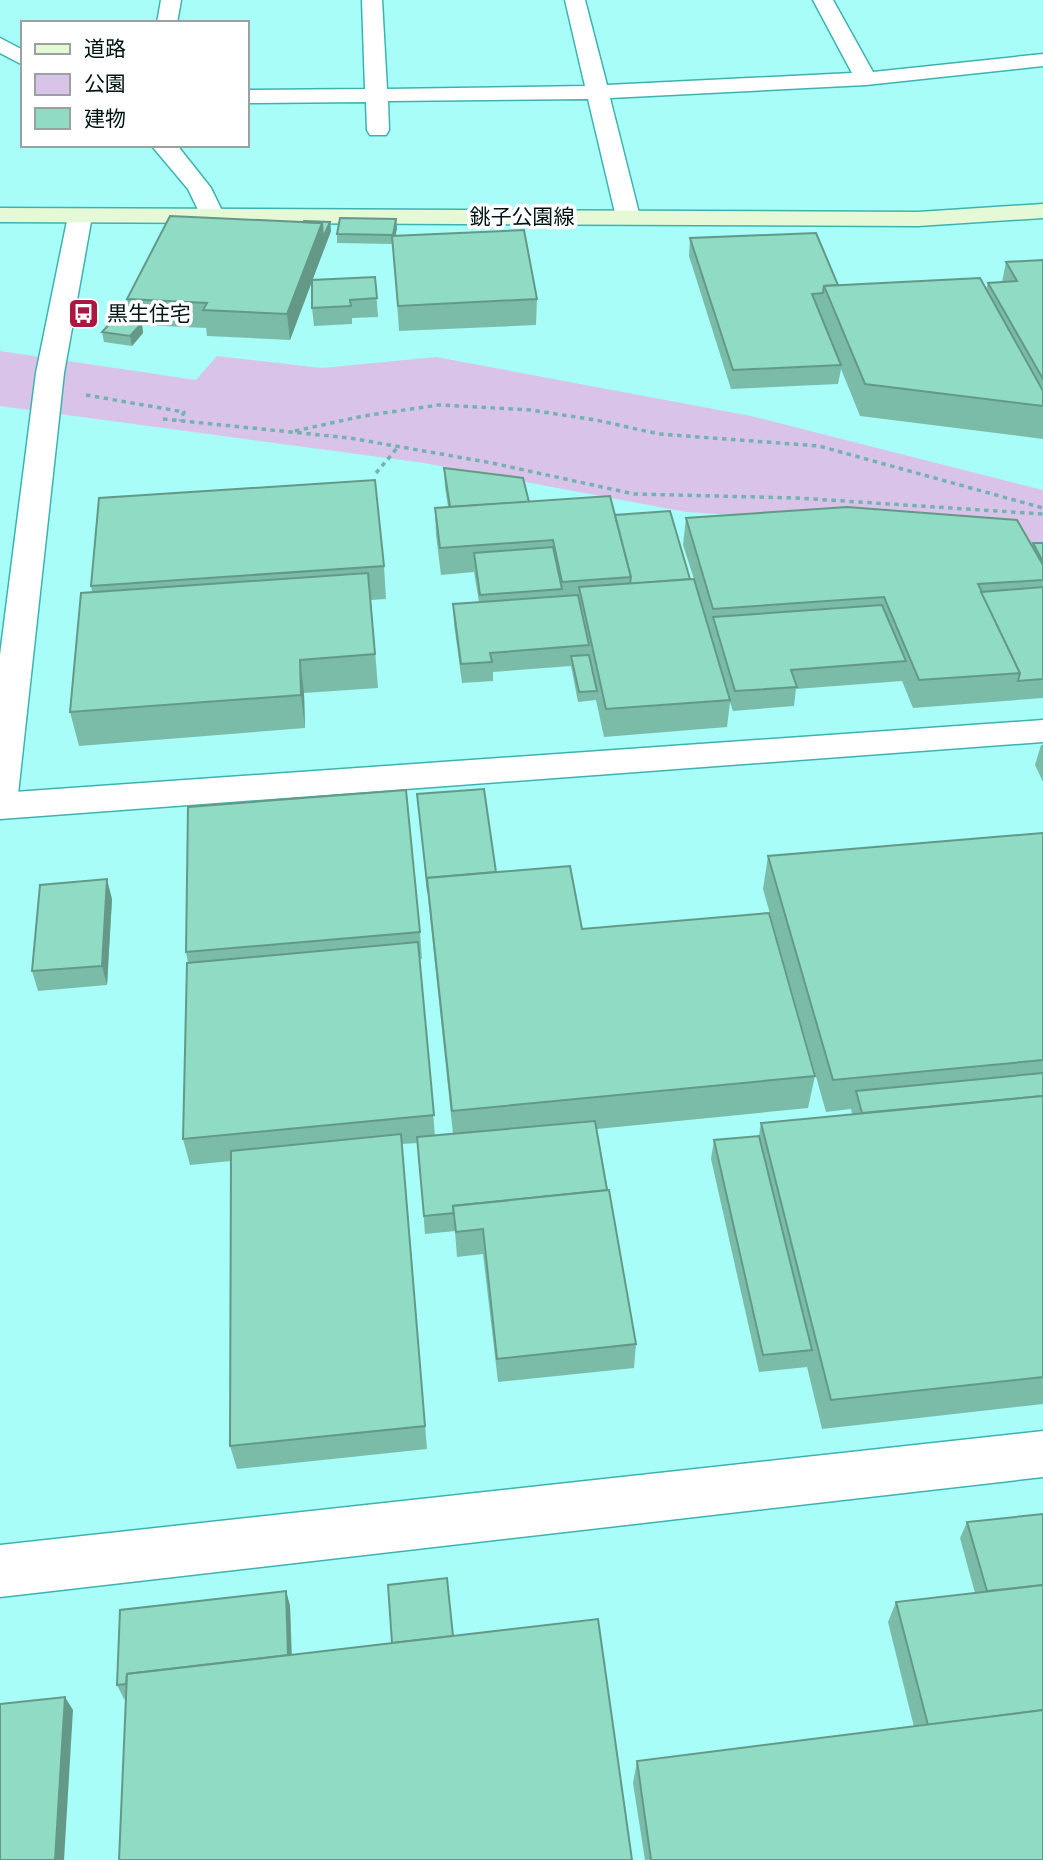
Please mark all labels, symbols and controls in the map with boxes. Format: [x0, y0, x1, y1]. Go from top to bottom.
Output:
legend [21, 21, 248, 147]
text: 道路 [84, 35, 126, 62]
text: 公園 [84, 70, 126, 97]
text: 建物 [84, 105, 126, 132]
street label: 銚子公園線 [470, 203, 575, 230]
bus stop icon: 黒生住宅 [67, 296, 101, 330]
place label: 黒生住宅 [107, 300, 191, 327]

